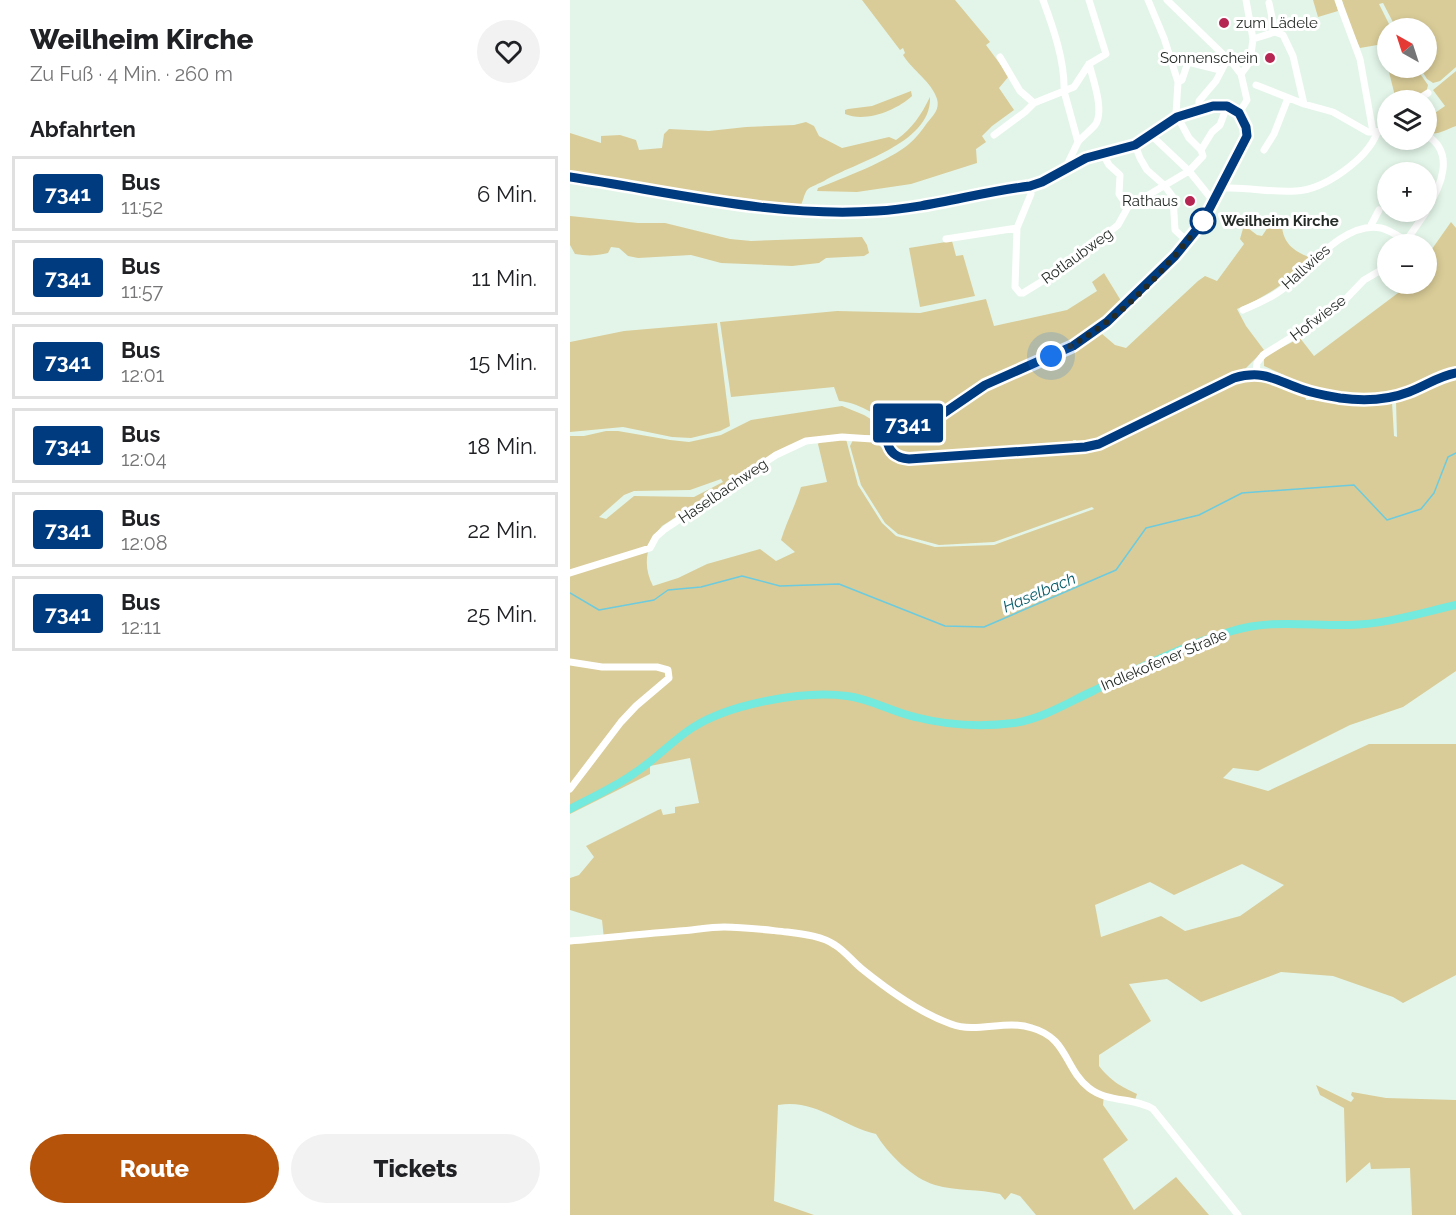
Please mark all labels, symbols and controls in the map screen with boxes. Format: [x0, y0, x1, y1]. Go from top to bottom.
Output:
place label: zum Lädele [1236, 14, 1318, 32]
marker: zum Lädele [1217, 16, 1231, 30]
north arrow [1377, 18, 1437, 78]
map controls [1377, 18, 1437, 294]
button: heart [477, 20, 540, 83]
text: Weilheim Kirche [30, 23, 253, 56]
place label: Sonnenschein [1160, 49, 1258, 67]
marker: Sonnenschein [1263, 51, 1277, 65]
text: Zu Fuß · 4 Min. · 260 m [30, 62, 233, 86]
button: layers [1377, 90, 1437, 150]
text: Abfahrten [30, 116, 136, 142]
button: + [1377, 162, 1437, 222]
text: Bus [121, 169, 160, 195]
text: 7341 [45, 181, 91, 206]
text: 6 Min. [477, 181, 537, 207]
place label: Rathaus [1122, 192, 1178, 210]
marker: Rathaus [1183, 194, 1197, 208]
text: 11:52 [121, 195, 163, 219]
marker: Weilheim Kirche [1190, 208, 1216, 234]
place label: Weilheim Kirche [1221, 212, 1339, 230]
street label: Rotlaubweg [1038, 224, 1116, 288]
button: − [1377, 234, 1437, 294]
street label: Hallwies [1278, 241, 1334, 293]
text: Bus [121, 253, 160, 279]
text: 7341 [45, 265, 91, 290]
text: 11 Min. [471, 265, 537, 291]
text: 11:57 [121, 279, 163, 303]
street label: Hofwiese [1287, 291, 1350, 345]
text: Bus [121, 337, 160, 363]
your location [1036, 341, 1066, 371]
text: 7341 [45, 349, 91, 374]
text: 15 Min. [469, 349, 537, 375]
text: 12:01 [121, 363, 164, 387]
line badge: 7341 [866, 404, 950, 442]
text: 7341 [885, 411, 931, 436]
text: Bus [121, 421, 160, 447]
text: 7341 [45, 433, 91, 458]
text: 18 Min. [468, 433, 537, 459]
text: 12:04 [121, 447, 167, 471]
street label: Haselbachweg [675, 455, 771, 527]
text: Bus [121, 505, 160, 531]
text: 7341 [45, 517, 91, 542]
text: 22 Min. [467, 517, 537, 543]
text: 12:08 [121, 531, 168, 555]
water label: Haselbach [1000, 569, 1079, 616]
text: Bus [121, 589, 160, 615]
text: 7341 [45, 601, 91, 626]
text: 25 Min. [467, 601, 537, 627]
text: 12:11 [121, 615, 161, 639]
street label: Indlekofener Straße [1098, 625, 1230, 695]
button: Route [30, 1134, 279, 1203]
button: Tickets [291, 1134, 540, 1203]

